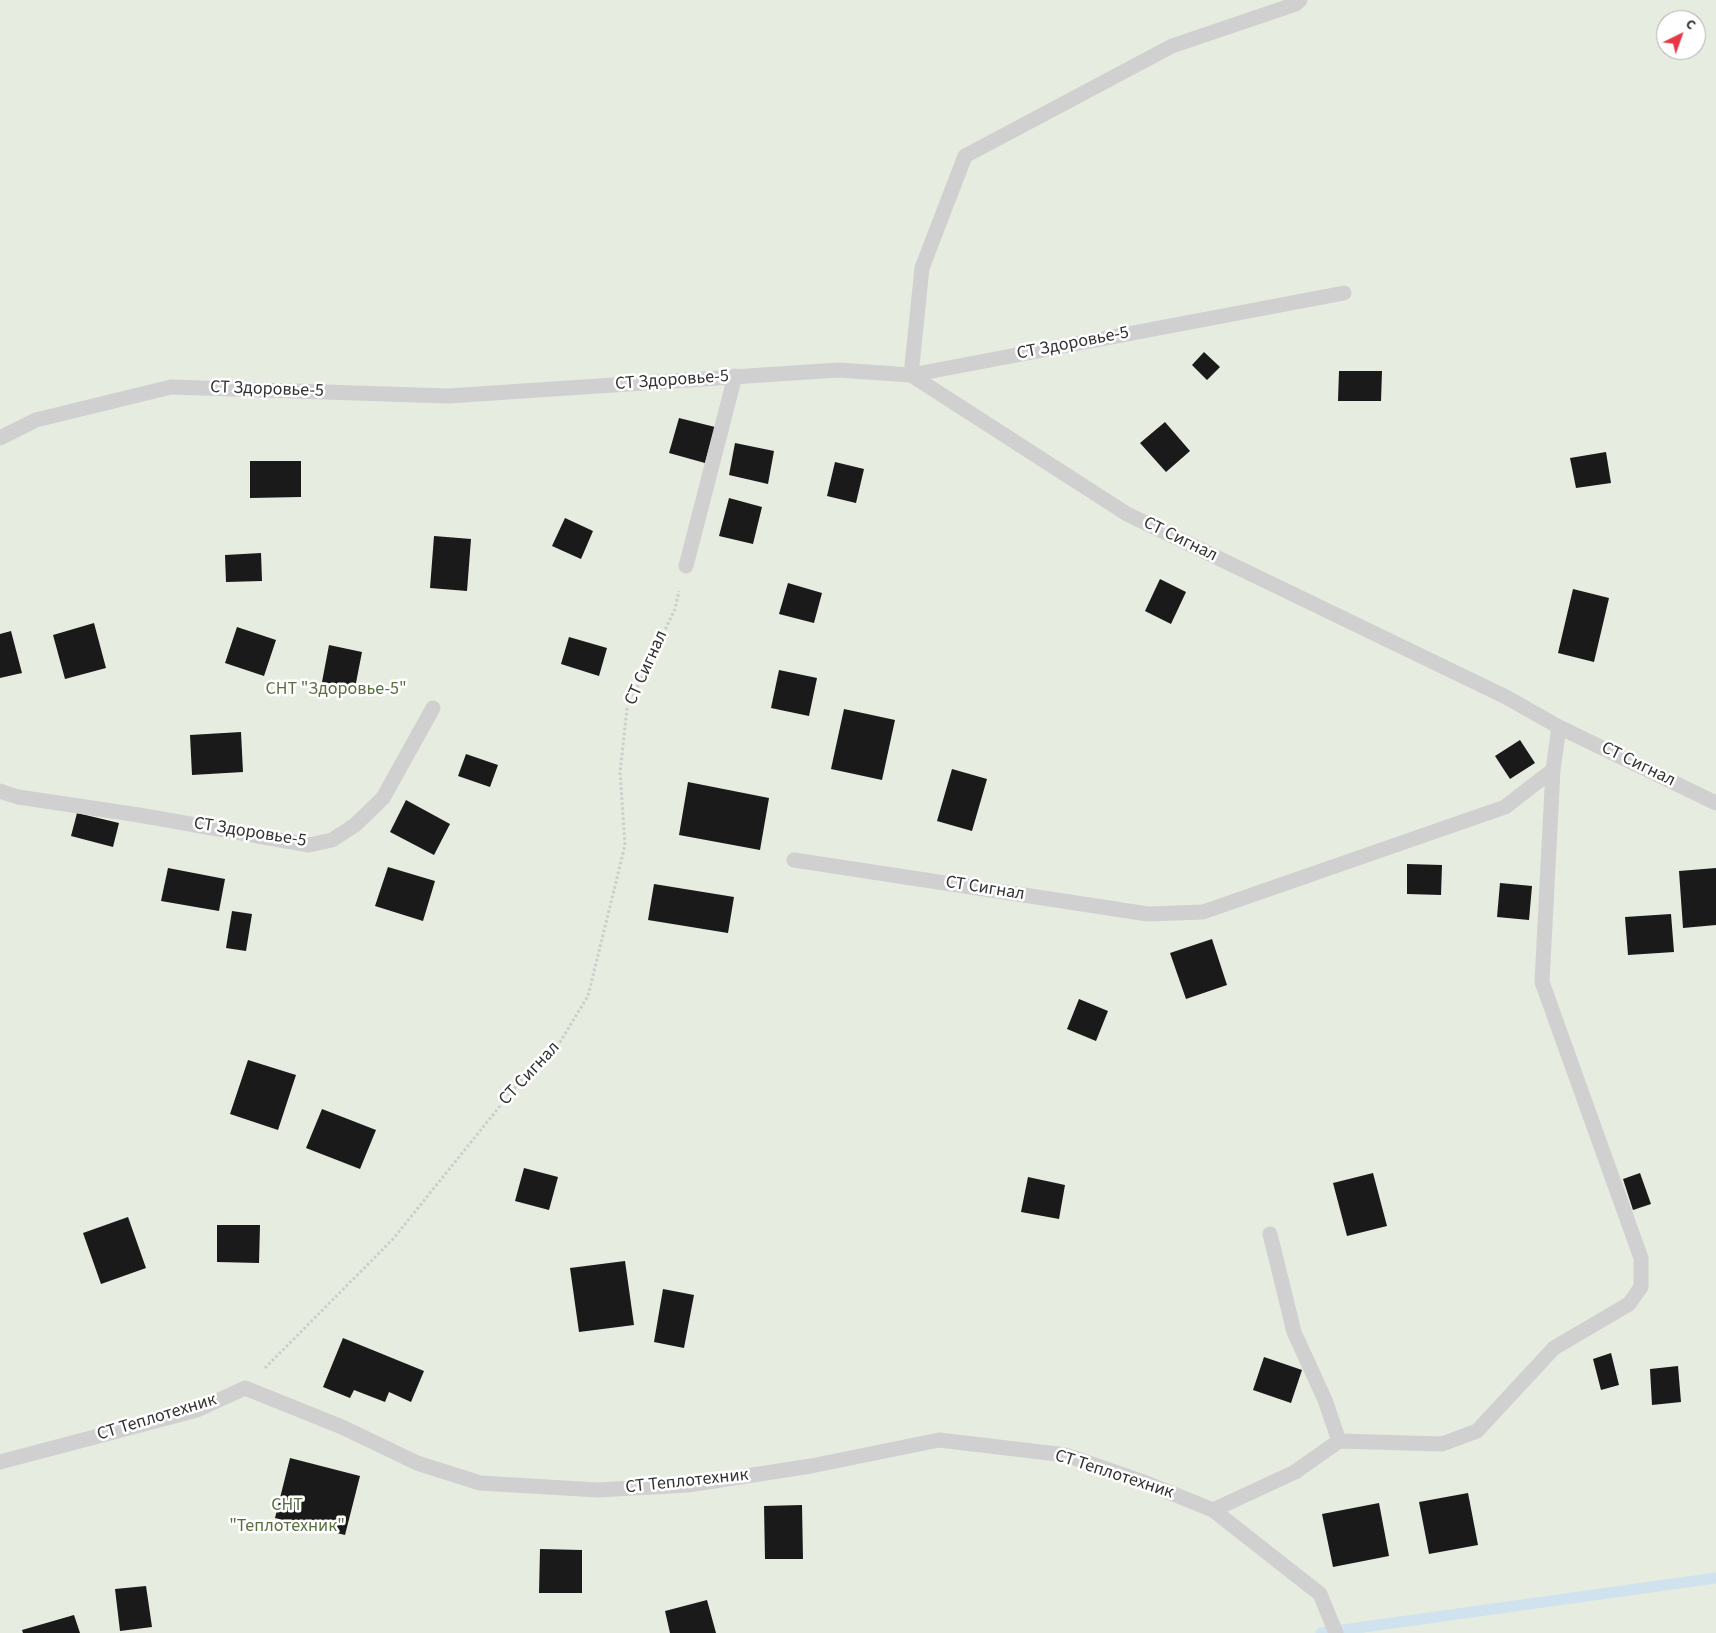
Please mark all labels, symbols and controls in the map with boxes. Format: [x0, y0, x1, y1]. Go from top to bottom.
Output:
north arrow [1656, 10, 1706, 60]
text: С [1681, 14, 1700, 35]
street label: СТ Здоровье-5 [1015, 323, 1131, 365]
street label: СТ Здоровье-5 [614, 366, 730, 396]
street label: СТ Здоровье-5 [210, 377, 324, 403]
street label: СТ Сигнал [1139, 513, 1221, 567]
street label: СТ Сигнал [621, 627, 673, 709]
park label: СНТ "Здоровье-5" [265, 679, 407, 701]
street label: СТ Сигнал [1597, 738, 1679, 792]
street label: СТ Здоровье-5 [192, 813, 308, 853]
street label: СТ Сигнал [944, 872, 1026, 906]
street label: СТ Сигнал [495, 1037, 565, 1111]
street label: СТ Теплотехник [95, 1390, 219, 1446]
street label: СТ Теплотехник [1052, 1446, 1176, 1504]
street label: СТ Теплотехник [624, 1465, 750, 1499]
park label: СНТ "Теплотехник" [229, 1495, 345, 1538]

